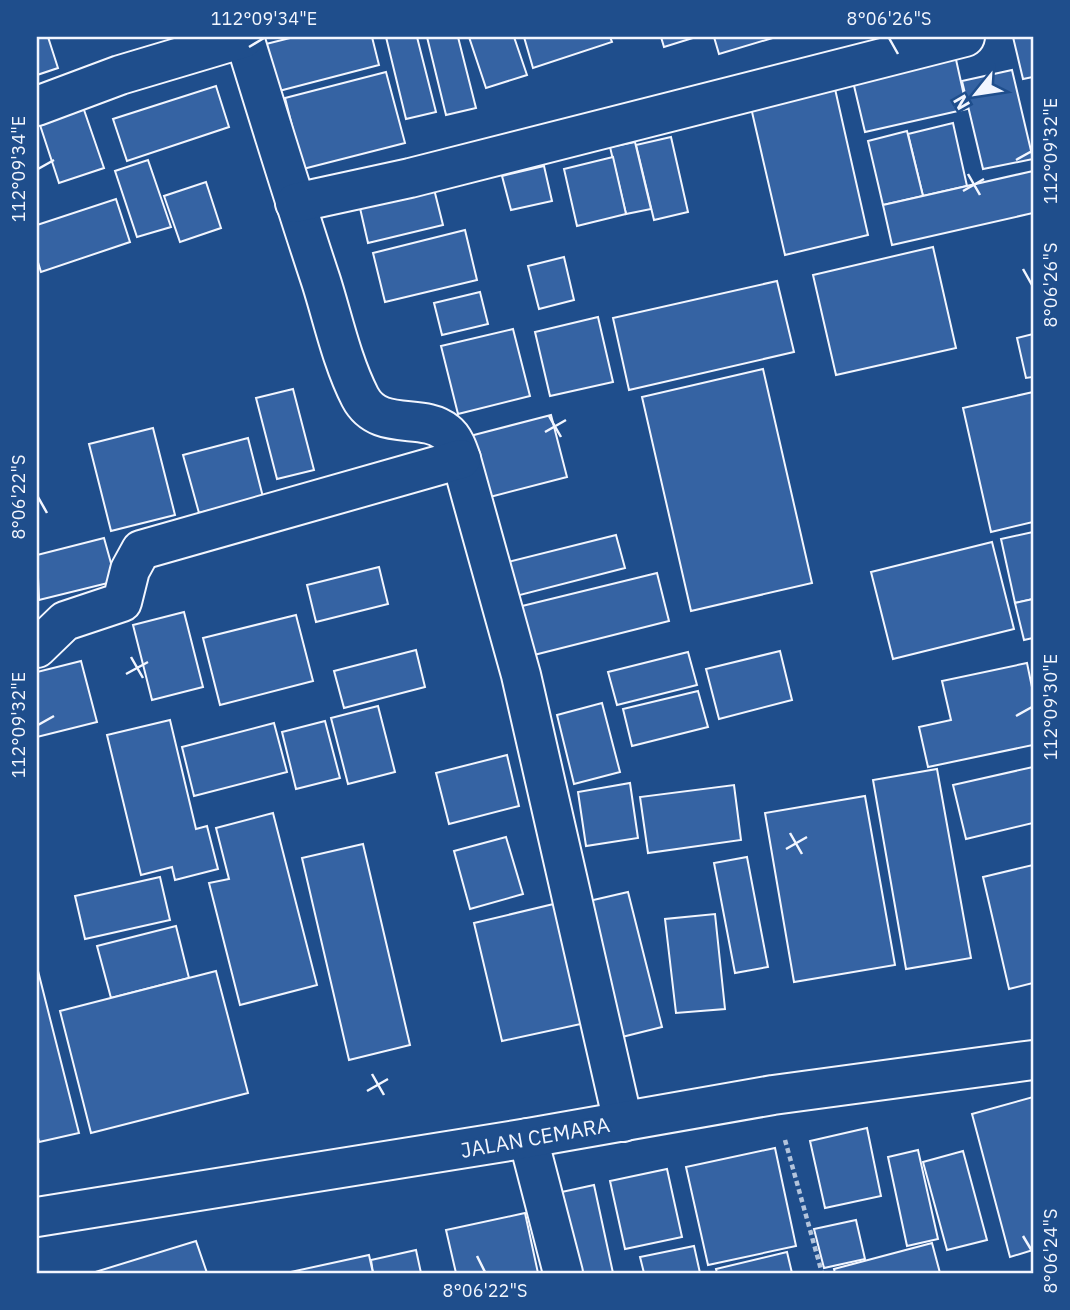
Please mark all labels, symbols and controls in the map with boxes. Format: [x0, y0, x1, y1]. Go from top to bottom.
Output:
text: 112°09'34"E [211, 7, 317, 30]
text: 8°06'26"S [847, 7, 931, 30]
north arrow [940, 60, 1010, 130]
text: N [947, 91, 975, 114]
text: 112°09'32"E [1039, 98, 1062, 204]
text: 112°09'34"E [7, 116, 30, 222]
text: 8°06'26"S [1039, 243, 1062, 327]
text: 8°06'22"S [7, 455, 30, 539]
text: 112°09'30"E [1039, 654, 1062, 760]
text: 112°09'32"E [7, 672, 30, 778]
street label: JALAN CEMARA [458, 1110, 612, 1164]
text: 8°06'24"S [1039, 1209, 1062, 1293]
text: 8°06'22"S [443, 1279, 527, 1302]

